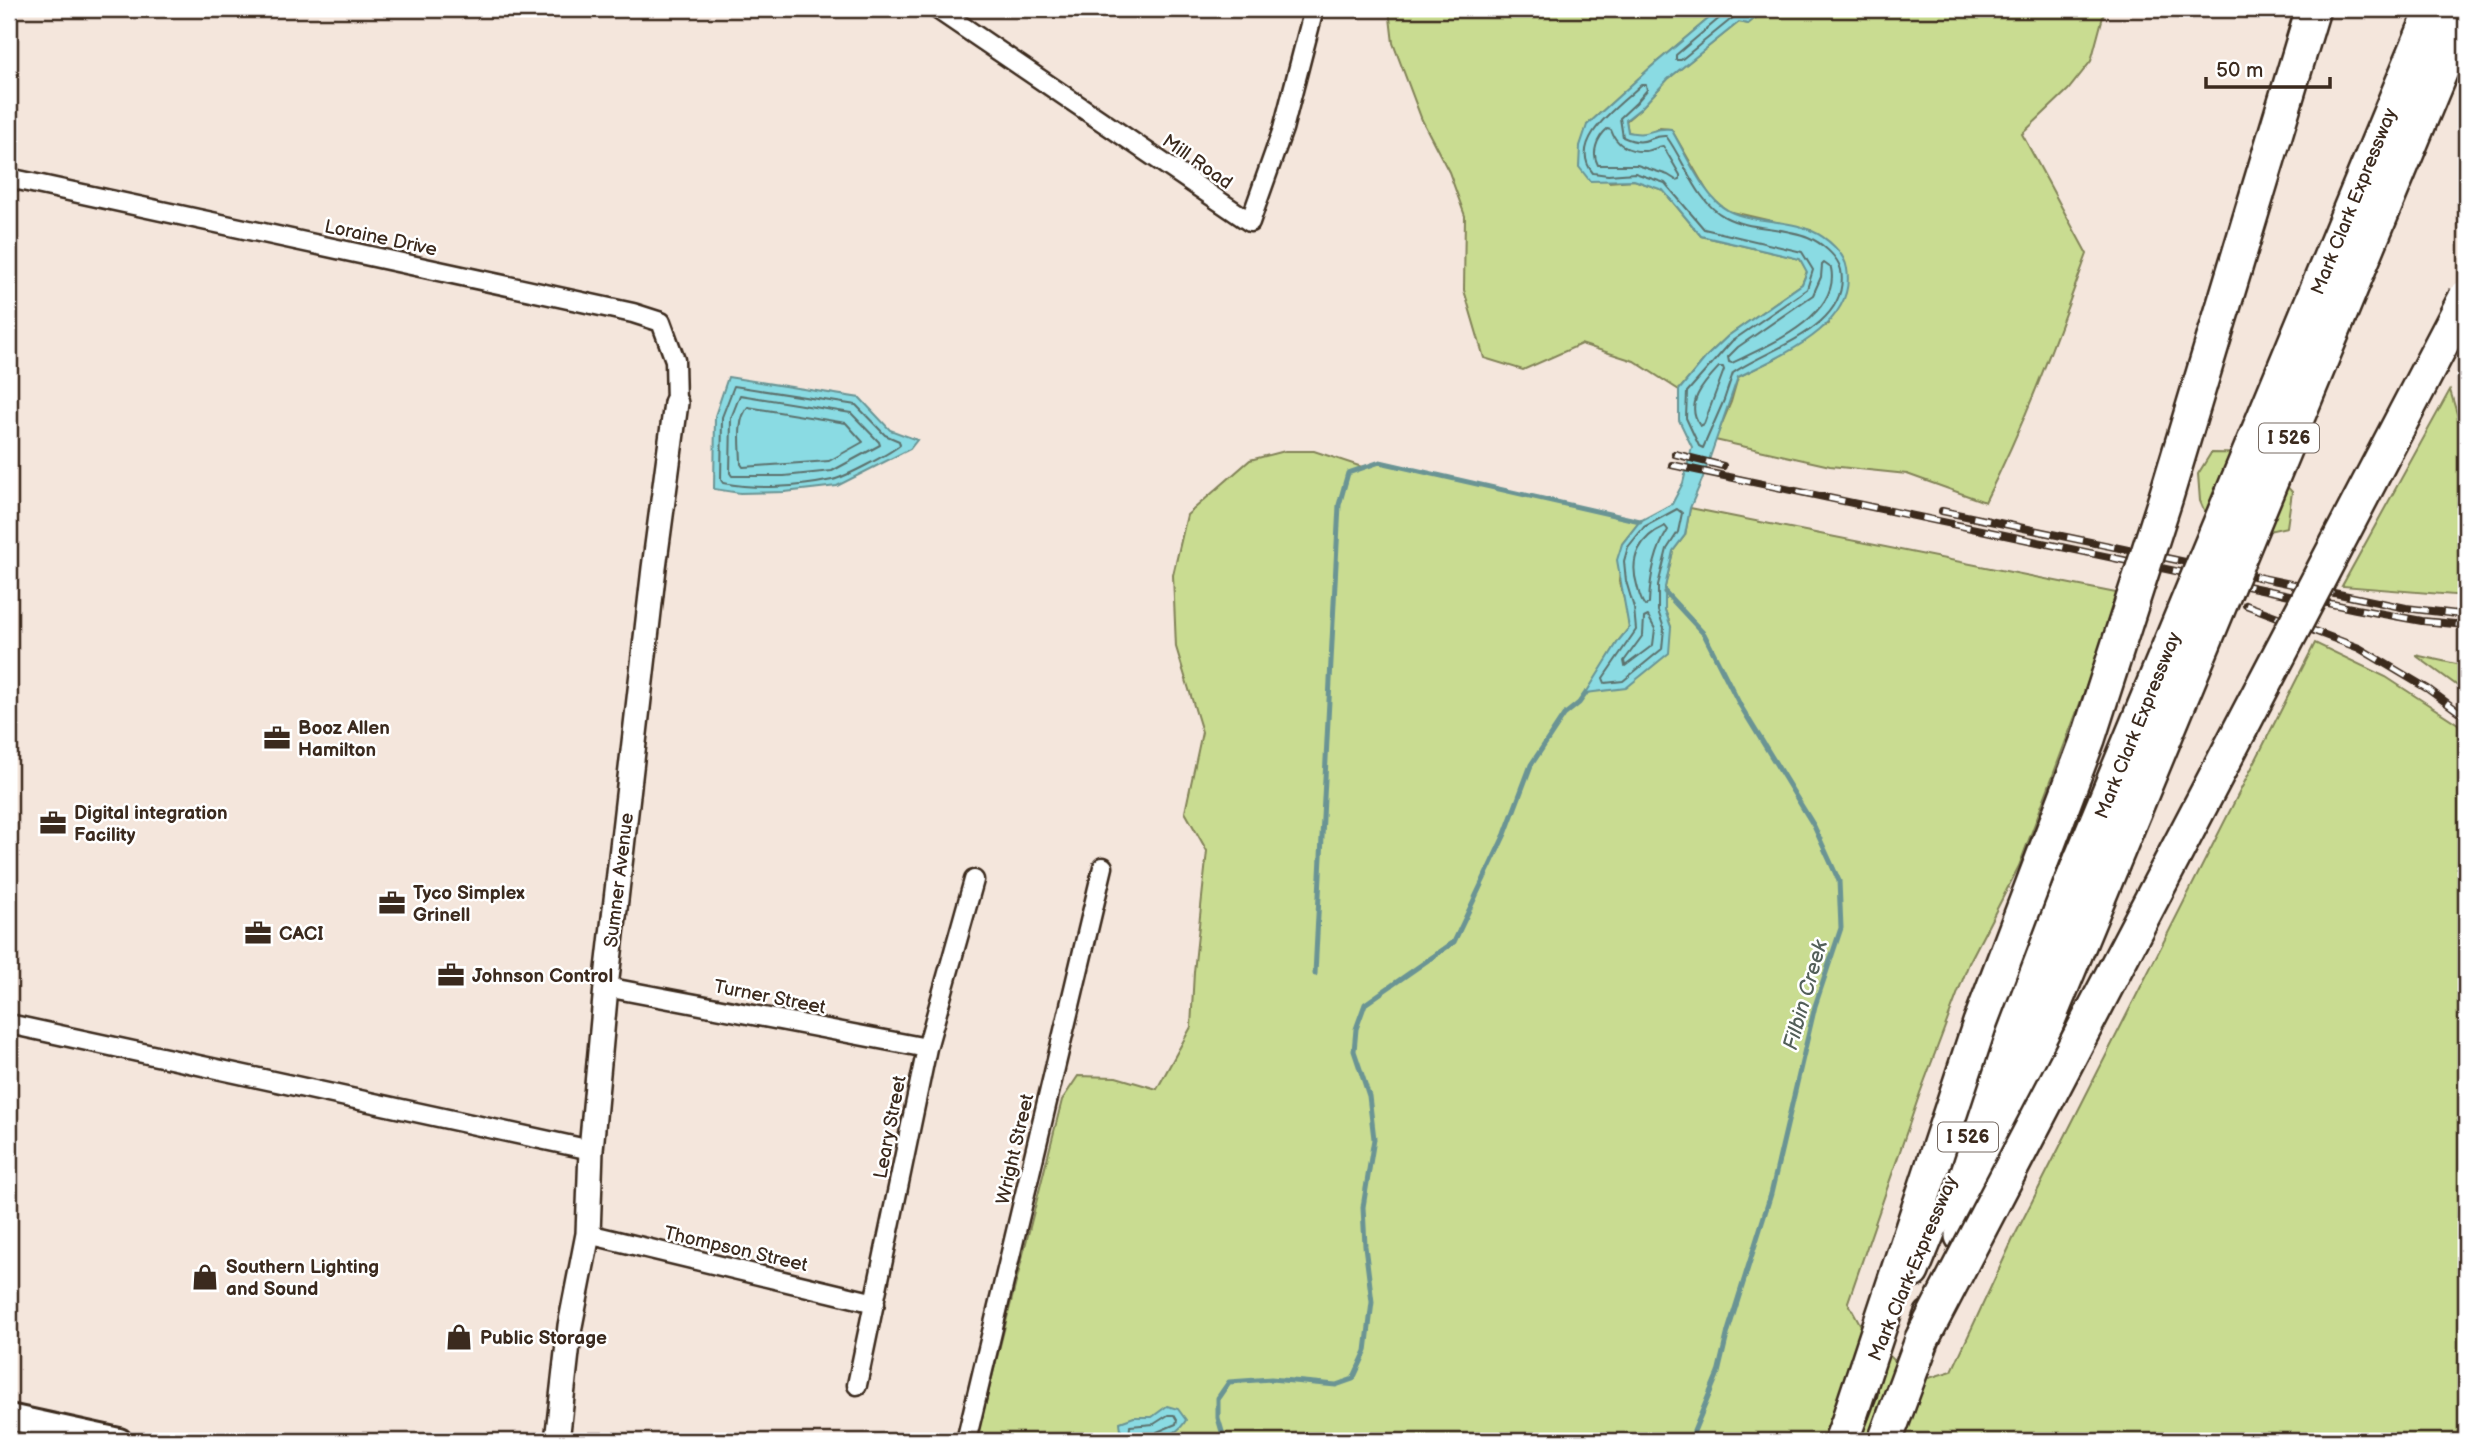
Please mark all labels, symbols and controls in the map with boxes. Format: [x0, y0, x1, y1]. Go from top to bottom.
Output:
scale bar [2206, 46, 2330, 90]
text: 50 m [2216, 58, 2263, 83]
street label: Mark Clark Expressway [2306, 105, 2402, 298]
street label: Mill Road [1158, 130, 1237, 195]
street label: Loraine Drive [322, 215, 439, 262]
road number: I 526 [2259, 424, 2319, 452]
street label: Mark Clark Expressway [2090, 629, 2186, 822]
place label: Booz Allen Hamilton [298, 717, 390, 762]
office icon: Booz Allen Hamilton [262, 723, 292, 753]
place label: Digital integration Facility [74, 802, 228, 847]
office icon: Digital integration Facility [38, 808, 68, 838]
street label: Sumner Avenue [600, 812, 639, 949]
place label: Tyco Simplex Grinell [413, 882, 525, 927]
office icon: Tyco Simplex Grinell [377, 888, 407, 918]
office icon: CACI [243, 918, 273, 948]
place label: CACI [279, 923, 324, 946]
water label: Filbin Creek [1778, 937, 1833, 1053]
office icon: Johnson Control [436, 960, 466, 990]
place label: Johnson Control [472, 965, 613, 988]
street label: Turner Street [712, 975, 828, 1020]
street label: Leary Street [869, 1074, 912, 1181]
street label: Wright Street [992, 1092, 1039, 1207]
road number: I 526 [1938, 1122, 1998, 1152]
street label: Mark Clark Expressway [1864, 1172, 1963, 1365]
street label: Thompson Street [662, 1222, 810, 1277]
place label: Southern Lighting and Sound [226, 1256, 379, 1301]
shop icon: Southern Lighting and Sound [190, 1262, 220, 1292]
shop icon: Public Storage [444, 1322, 474, 1352]
place label: Public Storage [480, 1327, 607, 1350]

